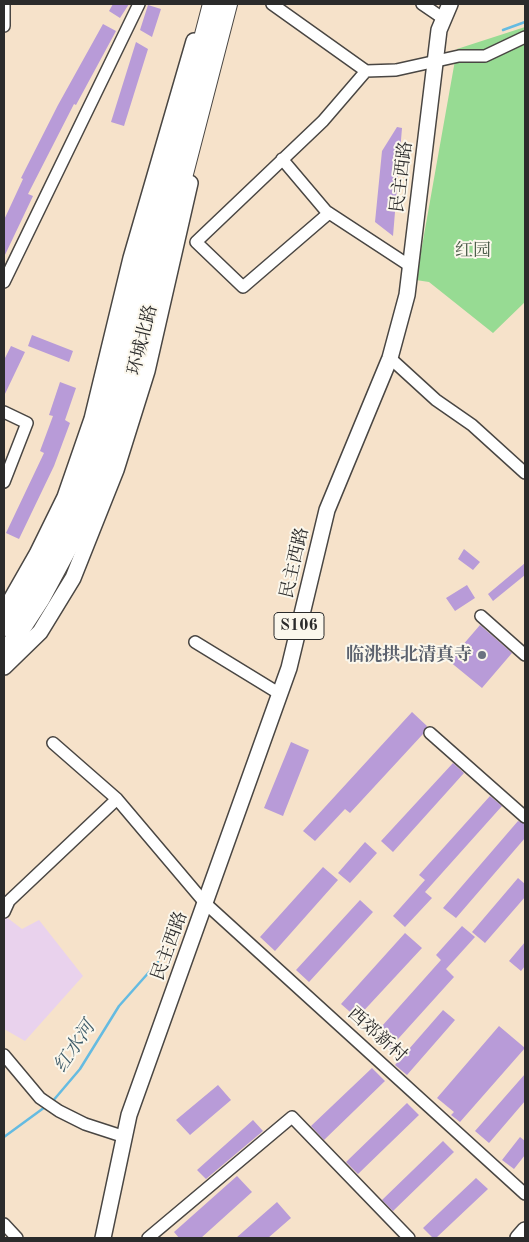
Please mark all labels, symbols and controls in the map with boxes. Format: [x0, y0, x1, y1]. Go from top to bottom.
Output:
street label: 民主西路 [387, 140, 417, 214]
park label: 红园 [455, 240, 491, 262]
street label: 环城北路 [124, 302, 162, 378]
street label: 民主西路 [276, 525, 314, 601]
road number: S106 [274, 612, 324, 640]
place label: 临洮拱北清真寺 [346, 644, 472, 666]
marker: 临洮拱北清真寺 [476, 649, 488, 661]
street label: 民主西路 [148, 908, 192, 984]
street label: 西郊新村 [343, 1003, 411, 1067]
water label: 红水河 [50, 1017, 100, 1077]

